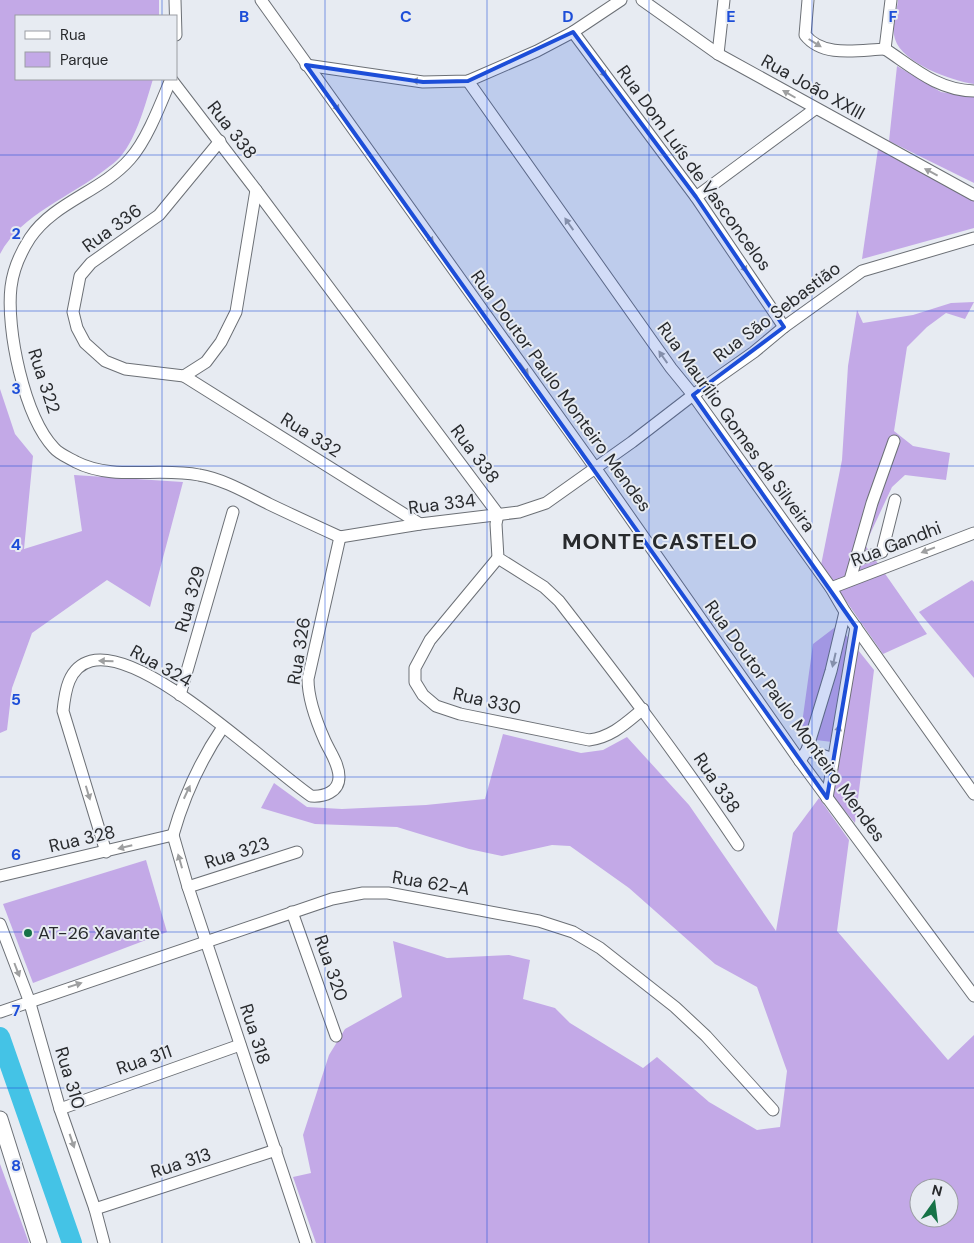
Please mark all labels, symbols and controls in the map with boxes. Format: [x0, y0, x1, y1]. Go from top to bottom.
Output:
text: B [239, 6, 249, 27]
text: C [400, 6, 412, 27]
text: D [562, 6, 574, 27]
text: E [726, 6, 736, 27]
text: F [889, 6, 898, 27]
legend [15, 15, 178, 80]
text: Rua [60, 25, 86, 45]
one-way arrow [809, 39, 822, 48]
street label: Rua João XXIII [757, 49, 869, 125]
text: Parque [60, 50, 108, 70]
street label: Rua Dom Luís de Vasconcelos [611, 60, 777, 276]
one-way arrow [597, 64, 608, 77]
one-way arrow [411, 77, 427, 85]
one-way arrow [781, 90, 796, 98]
street label: Rua 338 [202, 96, 262, 164]
one-way arrow [330, 98, 340, 112]
one-way arrow [924, 168, 938, 176]
street label: Rua 336 [77, 198, 147, 258]
one-way arrow [564, 217, 574, 231]
text: 2 [11, 223, 21, 244]
one-way arrow [424, 231, 434, 244]
street label: Rua São Sebastião [708, 256, 846, 368]
one-way arrow [738, 259, 748, 273]
street label: Rua Doutor Paulo Monteiro Mendes [465, 265, 657, 517]
street label: Rua Maurílio Gomes da Silveira [652, 317, 820, 537]
street label: Rua 322 [22, 345, 66, 417]
one-way arrow [658, 350, 668, 364]
one-way arrow [519, 362, 529, 376]
text: 3 [11, 378, 21, 399]
street label: Rua 332 [276, 407, 346, 463]
street label: Rua 338 [445, 420, 505, 488]
street label: Rua 334 [407, 488, 477, 520]
street label: Rua Gandhi [847, 516, 945, 572]
district label: MONTE CASTELO [562, 527, 758, 556]
text: 4 [11, 534, 21, 555]
one-way arrow [921, 547, 936, 554]
street label: Rua 329 [169, 563, 211, 635]
street label: Rua Doutor Paulo Monteiro Mendes [699, 595, 891, 847]
street label: Rua 326 [282, 616, 316, 686]
street label: Rua 324 [126, 639, 196, 693]
one-way arrow [830, 652, 838, 667]
one-way arrow [98, 657, 114, 665]
street label: Rua 330 [451, 682, 523, 720]
text: 5 [11, 689, 21, 710]
one-way arrow [834, 724, 842, 740]
street label: Rua 338 [688, 748, 746, 818]
one-way arrow [184, 785, 192, 799]
one-way arrow [85, 786, 93, 801]
street label: Rua 328 [47, 820, 117, 858]
street label: Rua 323 [201, 831, 273, 875]
one-way arrow [118, 843, 133, 851]
text: 6 [11, 844, 21, 865]
one-way arrow [176, 854, 184, 869]
street label: Rua 62-A [391, 865, 471, 901]
place label: AT-26 Xavante [38, 921, 160, 945]
marker: AT-26 Xavante [22, 927, 34, 939]
street label: Rua 320 [308, 932, 354, 1004]
one-way arrow [13, 963, 21, 978]
one-way arrow [68, 980, 83, 988]
text: 7 [12, 1000, 21, 1021]
street label: Rua 318 [234, 1001, 276, 1067]
street label: Rua 311 [113, 1039, 175, 1081]
street label: Rua 310 [49, 1044, 91, 1112]
one-way arrow [69, 1134, 76, 1149]
street label: Rua 313 [148, 1142, 214, 1184]
text: 8 [11, 1155, 21, 1176]
north arrow [909, 1178, 959, 1228]
text: N [930, 1180, 944, 1200]

